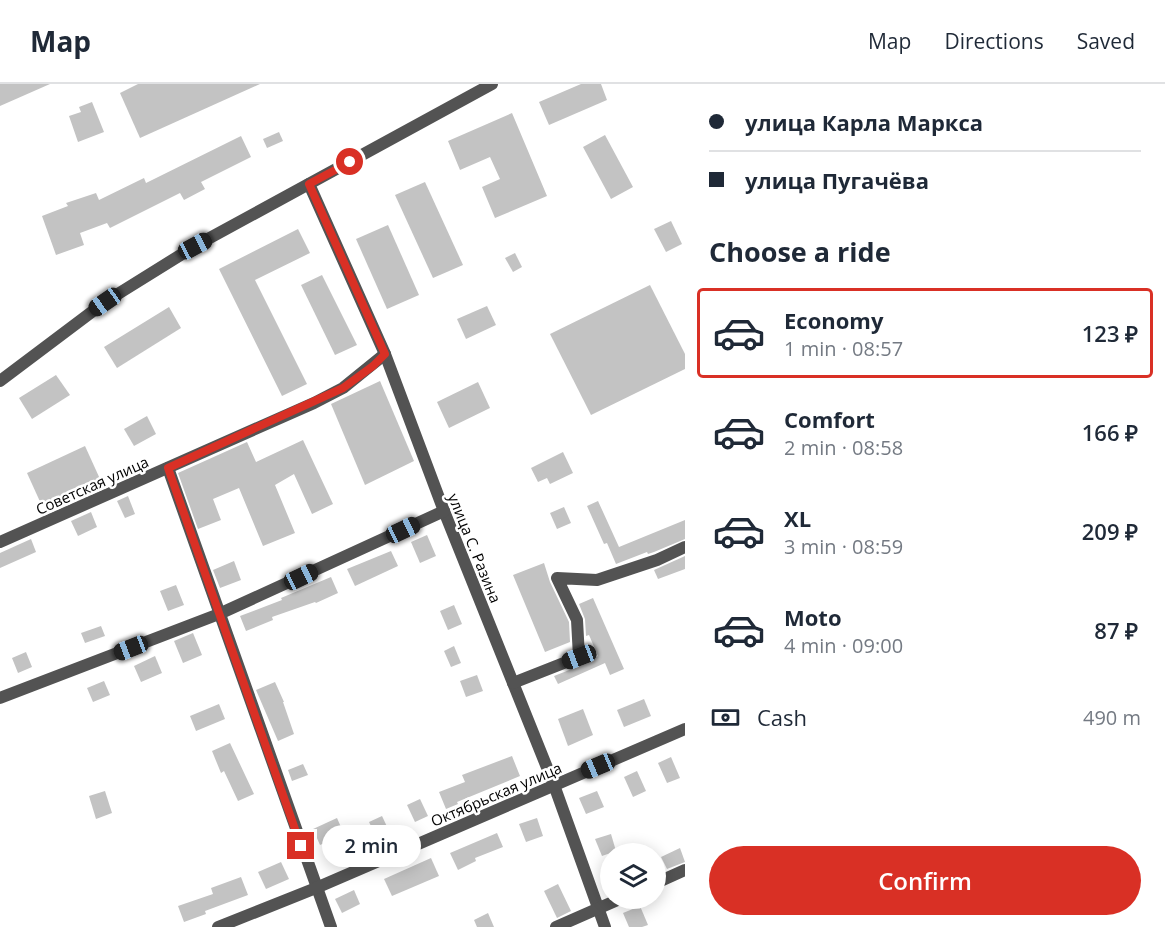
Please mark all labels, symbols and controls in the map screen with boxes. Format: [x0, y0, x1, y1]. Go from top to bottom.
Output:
text: Map [30, 22, 91, 60]
text: Map [868, 27, 911, 55]
text: Directions [944, 27, 1044, 55]
text: Saved [1077, 27, 1135, 55]
text: улица Карла Маркса [745, 107, 983, 137]
route start [336, 148, 363, 175]
text: улица Пугачёва [745, 165, 929, 195]
car [175, 230, 215, 262]
text: Choose a ride [709, 233, 891, 270]
car [85, 284, 125, 320]
text: Economy [784, 305, 883, 335]
icon: car [712, 306, 766, 360]
text: 123 ₽ [1082, 318, 1138, 348]
text: 1 min · 08:57 [784, 335, 903, 362]
text: Comfort [784, 404, 875, 434]
icon: car [712, 405, 766, 459]
text: 166 ₽ [1082, 417, 1138, 447]
text: 2 min · 08:58 [784, 434, 903, 461]
street label: Советская улица [32, 451, 152, 519]
street label: улица С. Разина [444, 490, 506, 606]
text: XL [784, 503, 811, 533]
icon: car [712, 504, 766, 558]
car [383, 514, 423, 546]
text: 209 ₽ [1082, 516, 1138, 546]
text: 3 min · 08:59 [784, 533, 903, 560]
car [281, 561, 321, 593]
text: Moto [784, 602, 842, 632]
icon: car [712, 603, 766, 657]
text: 87 ₽ [1094, 615, 1138, 645]
text: 4 min · 09:00 [784, 632, 903, 659]
car [111, 633, 151, 663]
car [559, 642, 599, 672]
icon: cash [709, 701, 742, 734]
text: Cash [757, 702, 807, 732]
text: 490 m [1083, 704, 1141, 731]
car [578, 751, 618, 781]
street label: Октябрьская улица [427, 757, 565, 831]
callout: 2 min [322, 825, 421, 867]
route end [287, 832, 314, 859]
text: 2 min [345, 832, 399, 859]
map controls [600, 843, 666, 909]
button: layers [600, 843, 666, 909]
button: Confirm [709, 846, 1141, 915]

